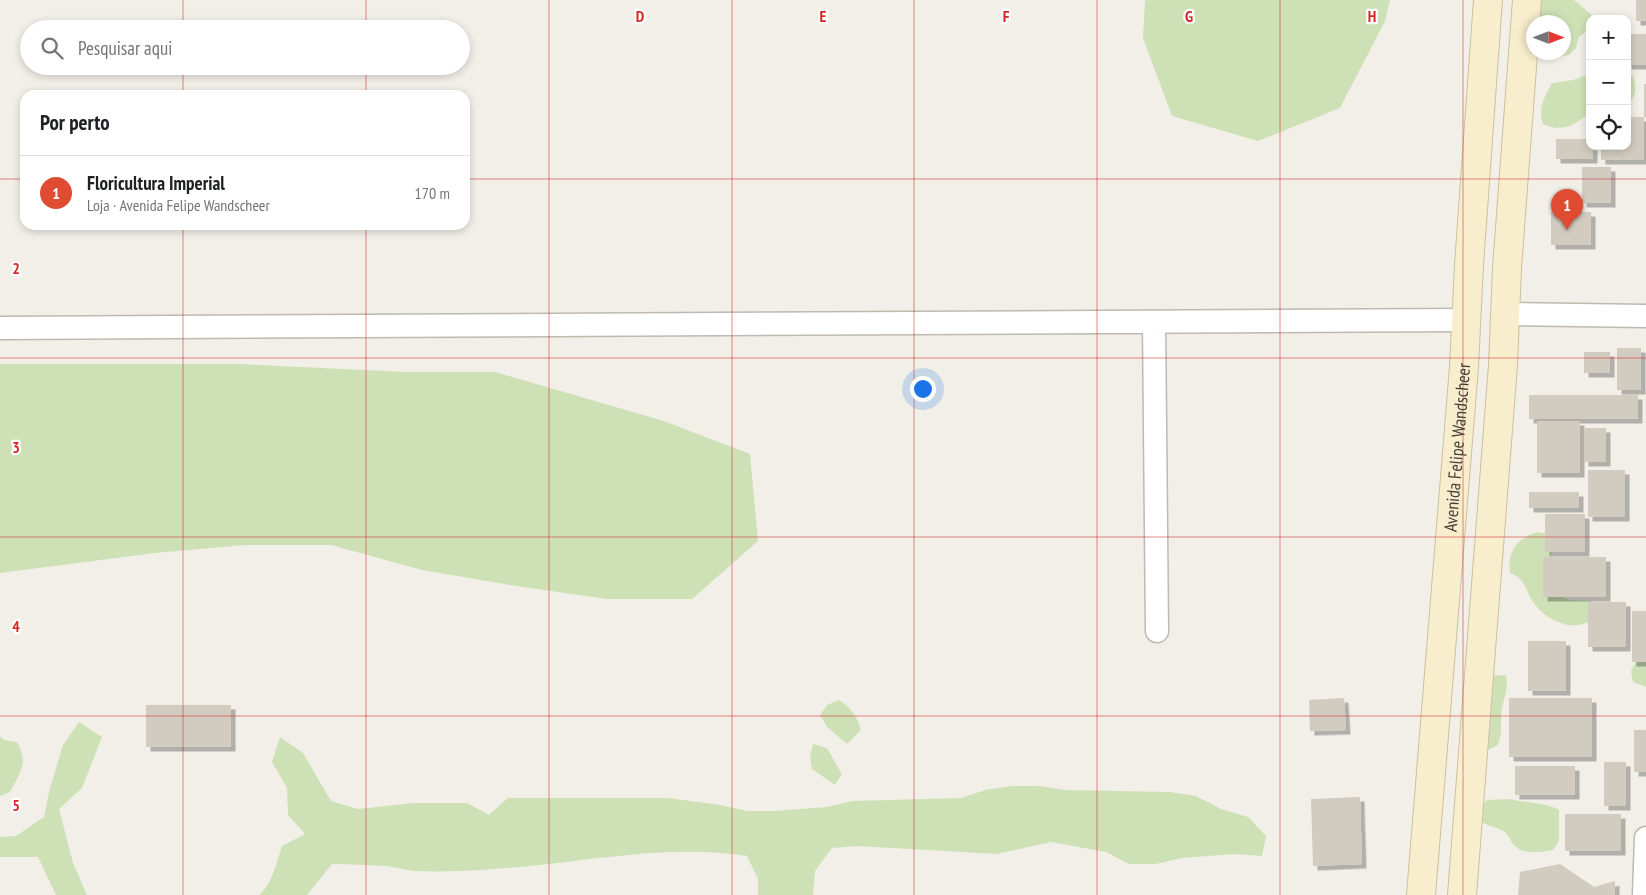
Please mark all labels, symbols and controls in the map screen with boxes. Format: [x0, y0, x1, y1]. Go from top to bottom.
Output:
text: D [636, 6, 645, 26]
text: E [820, 6, 827, 26]
text: F [1003, 6, 1010, 26]
text: G [1185, 6, 1193, 26]
text: H [1368, 6, 1376, 26]
north arrow [1526, 15, 1571, 60]
map controls [1586, 15, 1631, 150]
button: + [1586, 15, 1631, 60]
search box [20, 20, 470, 75]
icon: search [38, 34, 66, 62]
text: Pesquisar aqui [78, 36, 172, 60]
button: − [1586, 60, 1631, 105]
button: locate [1586, 105, 1631, 150]
text: Por perto [40, 109, 110, 136]
text: Floricultura Imperial [87, 171, 225, 195]
text: 1 [52, 183, 60, 203]
text: 170 m [415, 183, 450, 203]
pin: 1 [1551, 189, 1583, 230]
text: Loja · Avenida Felipe Wandscheer [87, 195, 270, 215]
text: 2 [12, 258, 20, 278]
street label: Avenida Felipe Wandscheer [1439, 362, 1475, 533]
your location [910, 376, 936, 402]
text: 3 [12, 437, 20, 457]
text: 4 [12, 616, 20, 636]
text: 5 [12, 795, 20, 815]

